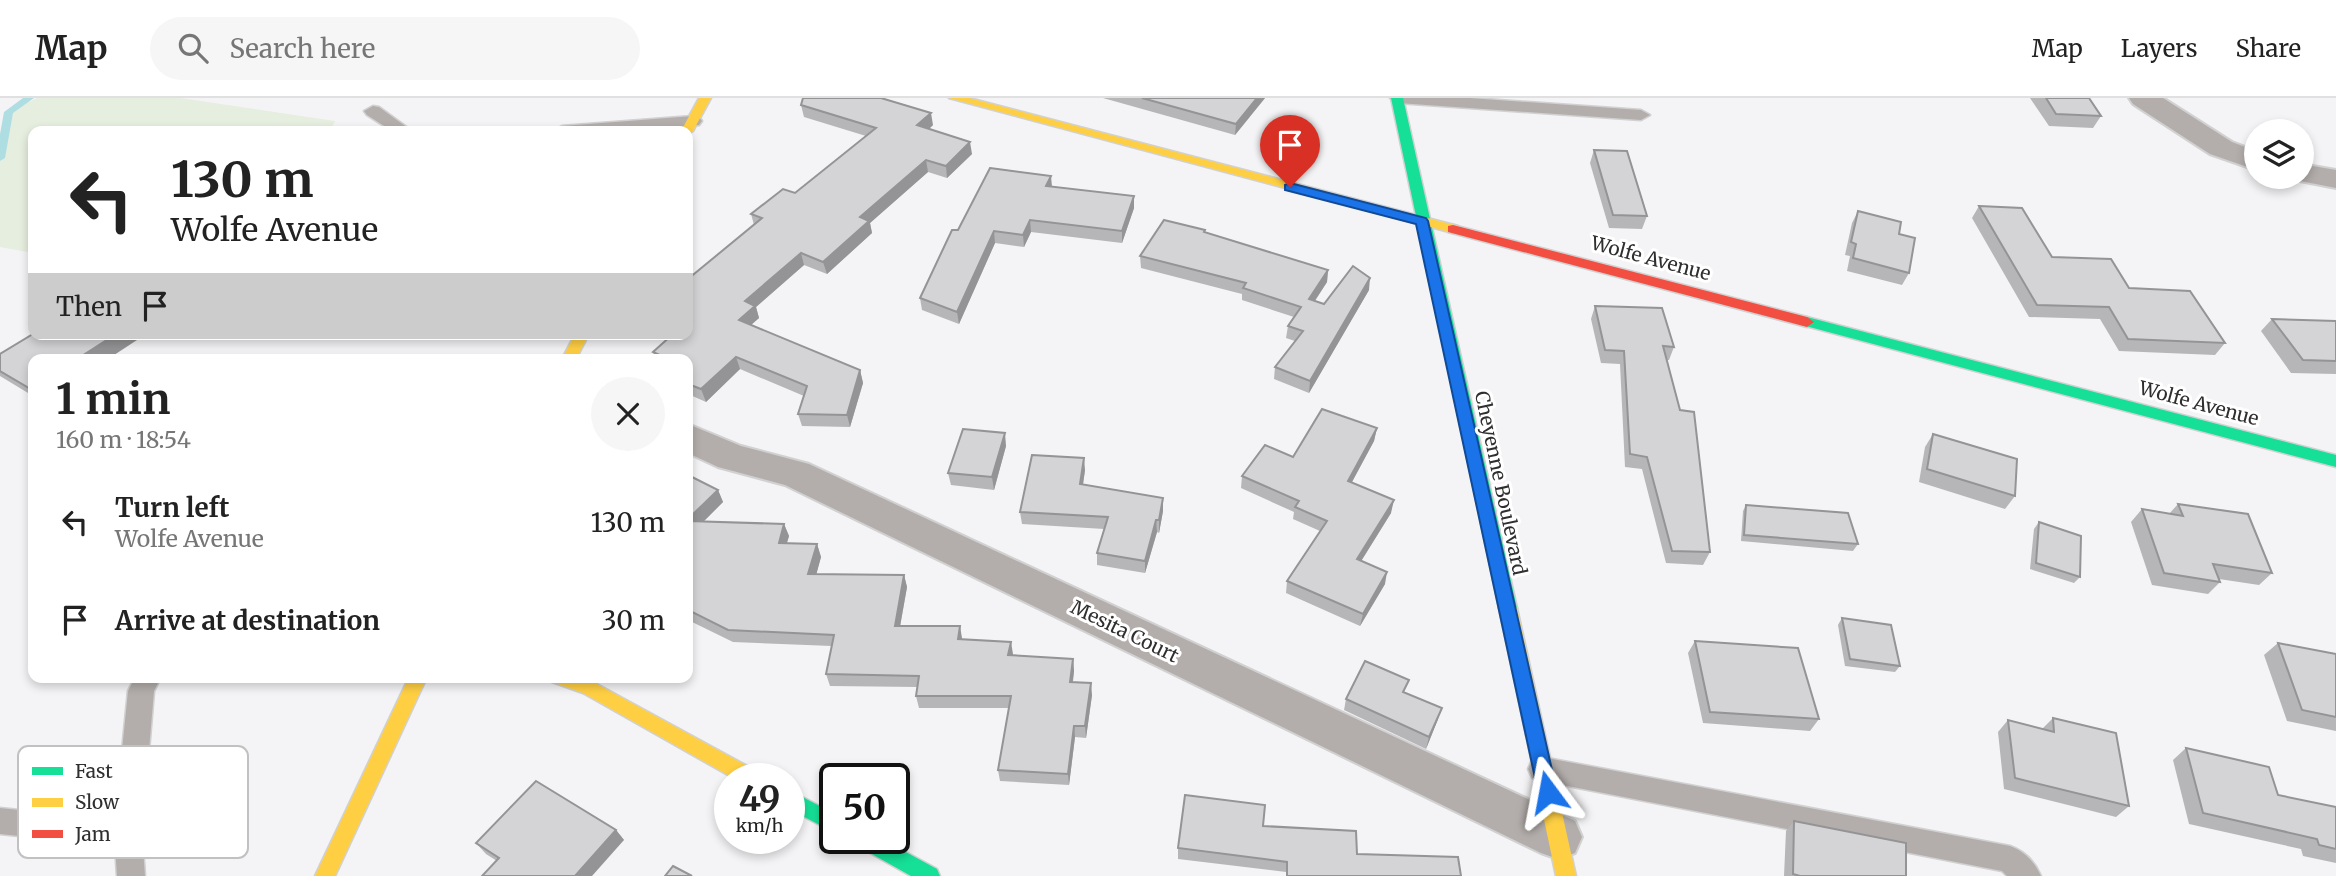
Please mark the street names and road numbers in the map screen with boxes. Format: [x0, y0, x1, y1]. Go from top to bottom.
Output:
street label: Wolfe Avenue [1588, 230, 1714, 286]
street label: Wolfe Avenue [2136, 375, 2262, 431]
street label: Cheyenne Boulevard [1470, 389, 1532, 577]
street label: Mesita Court [1067, 595, 1183, 668]

